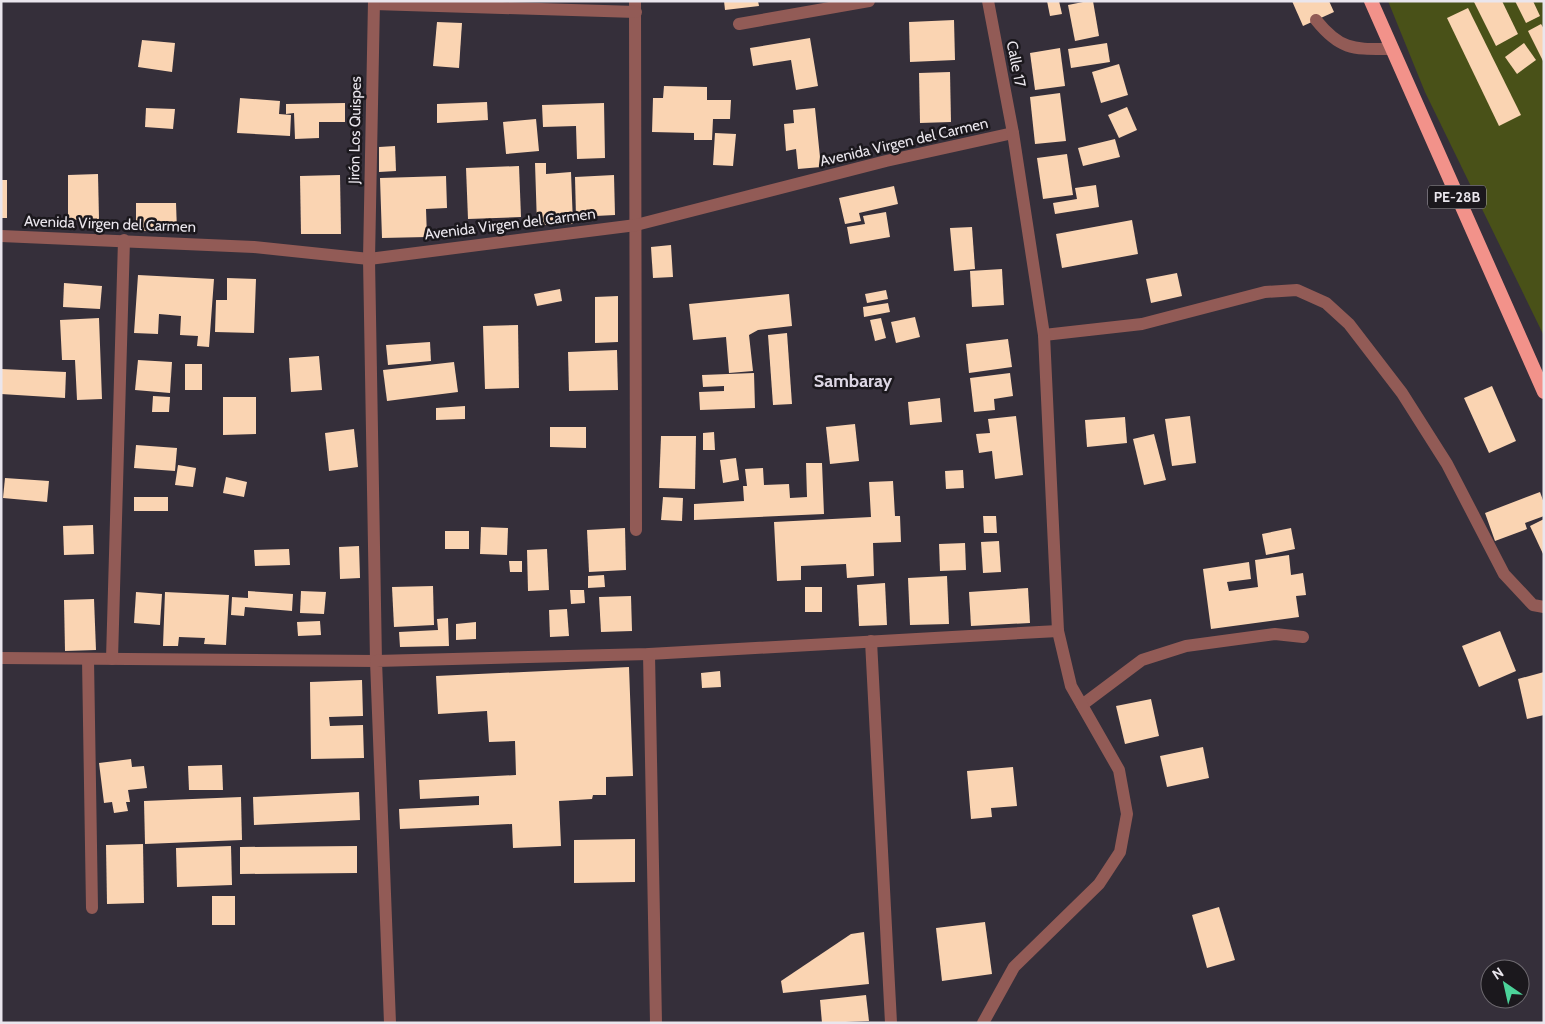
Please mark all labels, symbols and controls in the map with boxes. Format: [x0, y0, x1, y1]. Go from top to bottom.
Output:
street label: Calle 17 [1003, 39, 1029, 89]
street label: Jirón Los Quispes [345, 76, 365, 185]
street label: Avenida Virgen del Carmen [818, 114, 990, 170]
road number: PE-28B [1428, 186, 1486, 208]
street label: Avenida Virgen del Carmen [424, 205, 596, 243]
street label: Avenida Virgen del Carmen [24, 212, 196, 236]
district label: Sambaray [814, 370, 893, 392]
north arrow [1480, 959, 1530, 1009]
text: N [1489, 963, 1507, 983]

